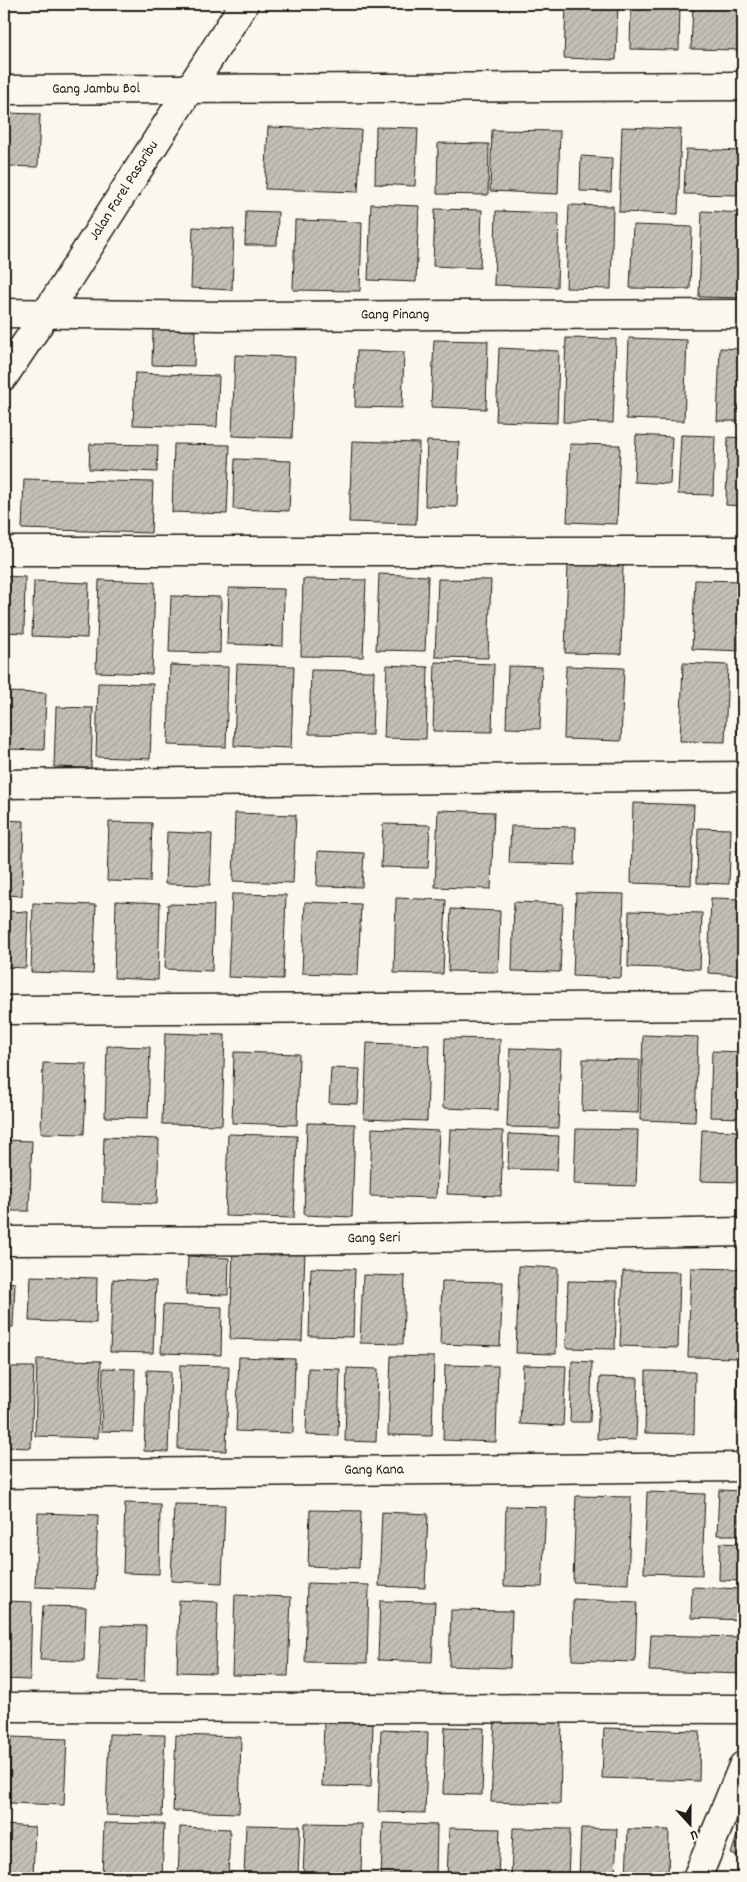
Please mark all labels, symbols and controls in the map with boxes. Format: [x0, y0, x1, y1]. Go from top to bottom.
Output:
street label: Gang Jambu Bol [52, 78, 141, 101]
street label: Jalan Farel Pasaribu [84, 136, 165, 245]
street label: Gang Pinang [361, 304, 429, 326]
street label: Gang Seri [347, 1227, 401, 1250]
street label: Gang Kana [344, 1459, 405, 1482]
north arrow [664, 1800, 714, 1850]
text: U [687, 1824, 701, 1845]

